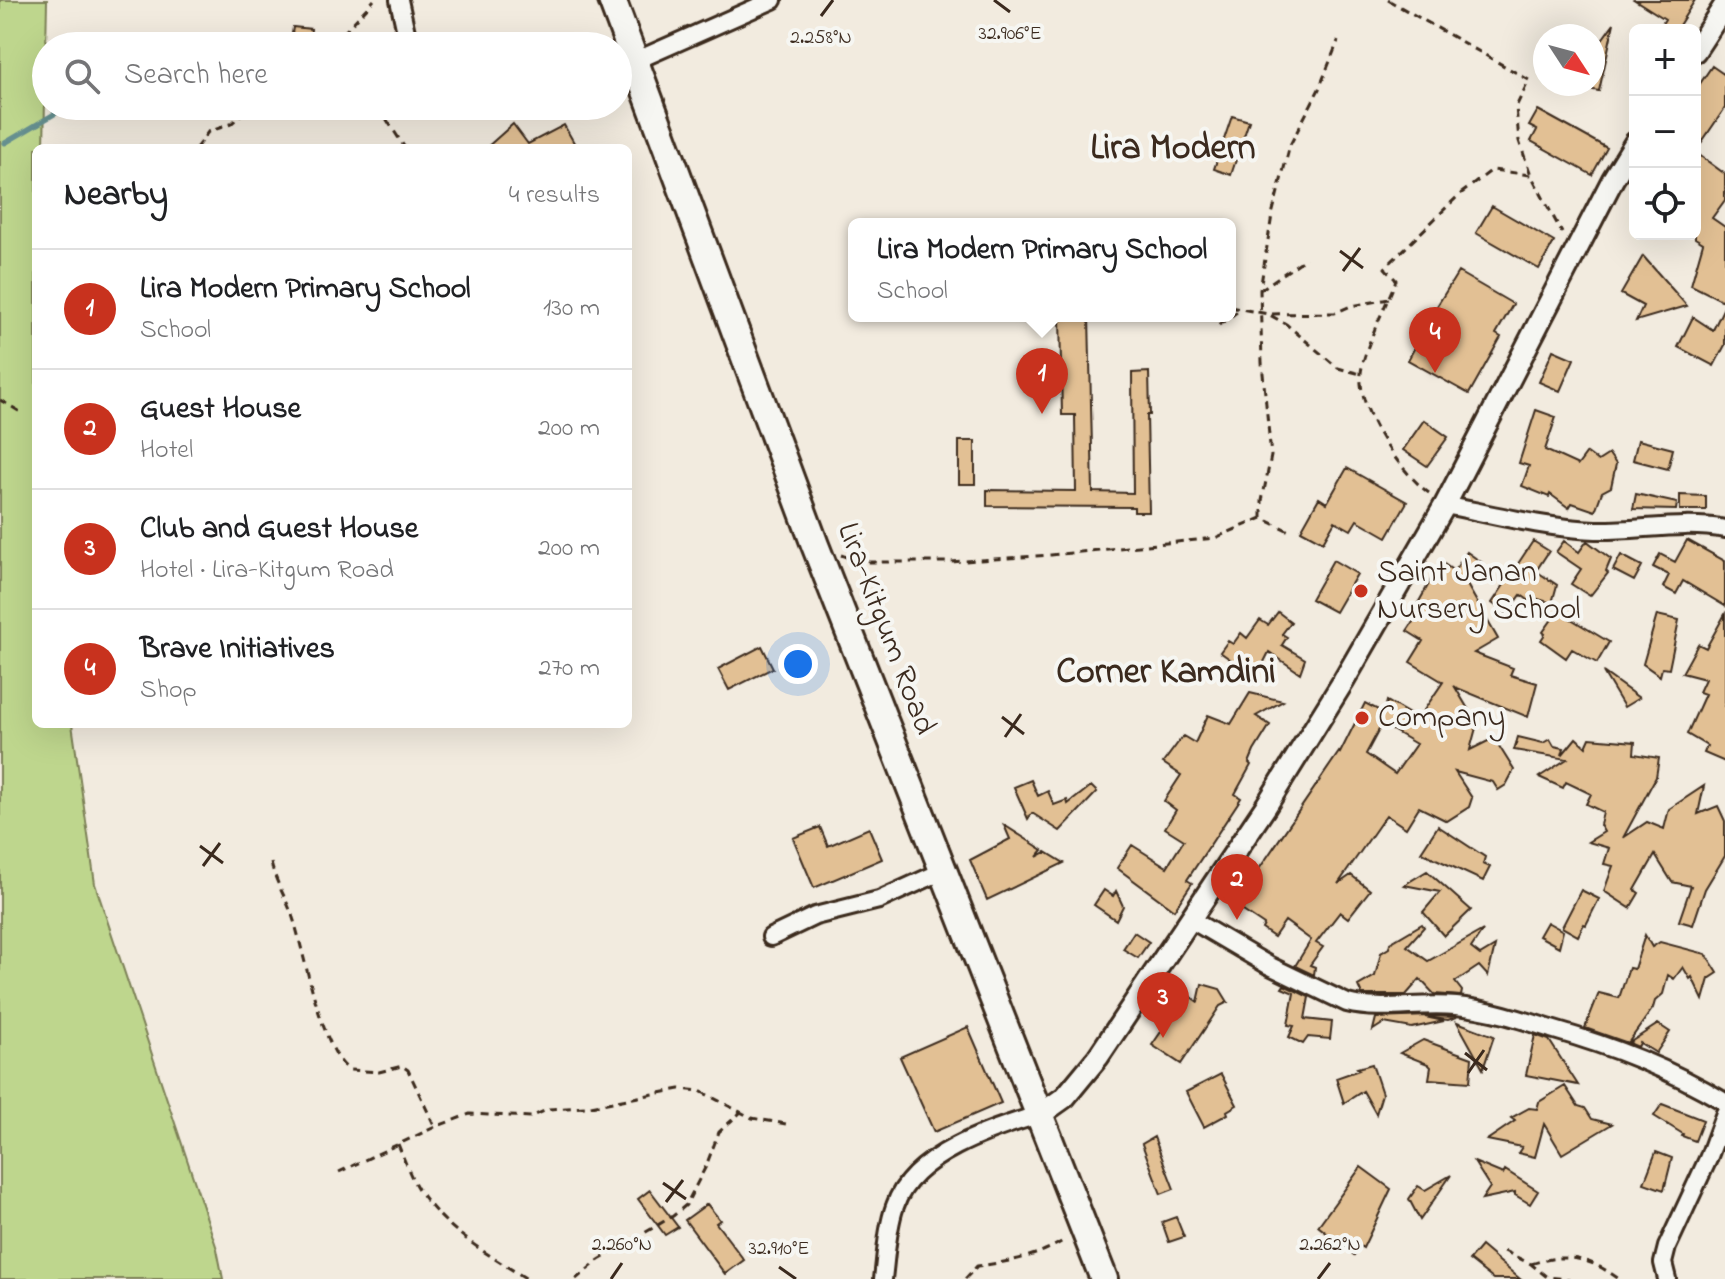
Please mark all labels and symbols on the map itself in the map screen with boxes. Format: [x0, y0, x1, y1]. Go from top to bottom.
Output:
text: 32.906°E [978, 20, 1042, 49]
text: 2.258°N [790, 24, 852, 53]
north arrow [1533, 24, 1605, 96]
district label: Lira Modern [1090, 123, 1256, 176]
pin: 4 [1409, 307, 1461, 373]
pin: 1 [1016, 348, 1068, 414]
street label: Lira-Kitgum Road [823, 516, 947, 742]
place label: Saint Janan Nursery School [1377, 550, 1581, 634]
marker: Saint Janan Nursery School [1352, 582, 1370, 600]
your location [778, 644, 818, 684]
district label: Corner Kamdini [1056, 647, 1276, 700]
place label: Company [1378, 695, 1505, 742]
marker: Company [1353, 709, 1371, 727]
pin: 2 [1211, 854, 1263, 920]
pin: 3 [1137, 972, 1189, 1038]
text: 2.260°N [592, 1231, 652, 1260]
text: 2.262°N [1299, 1231, 1361, 1260]
text: 32.910°E [749, 1235, 809, 1264]

